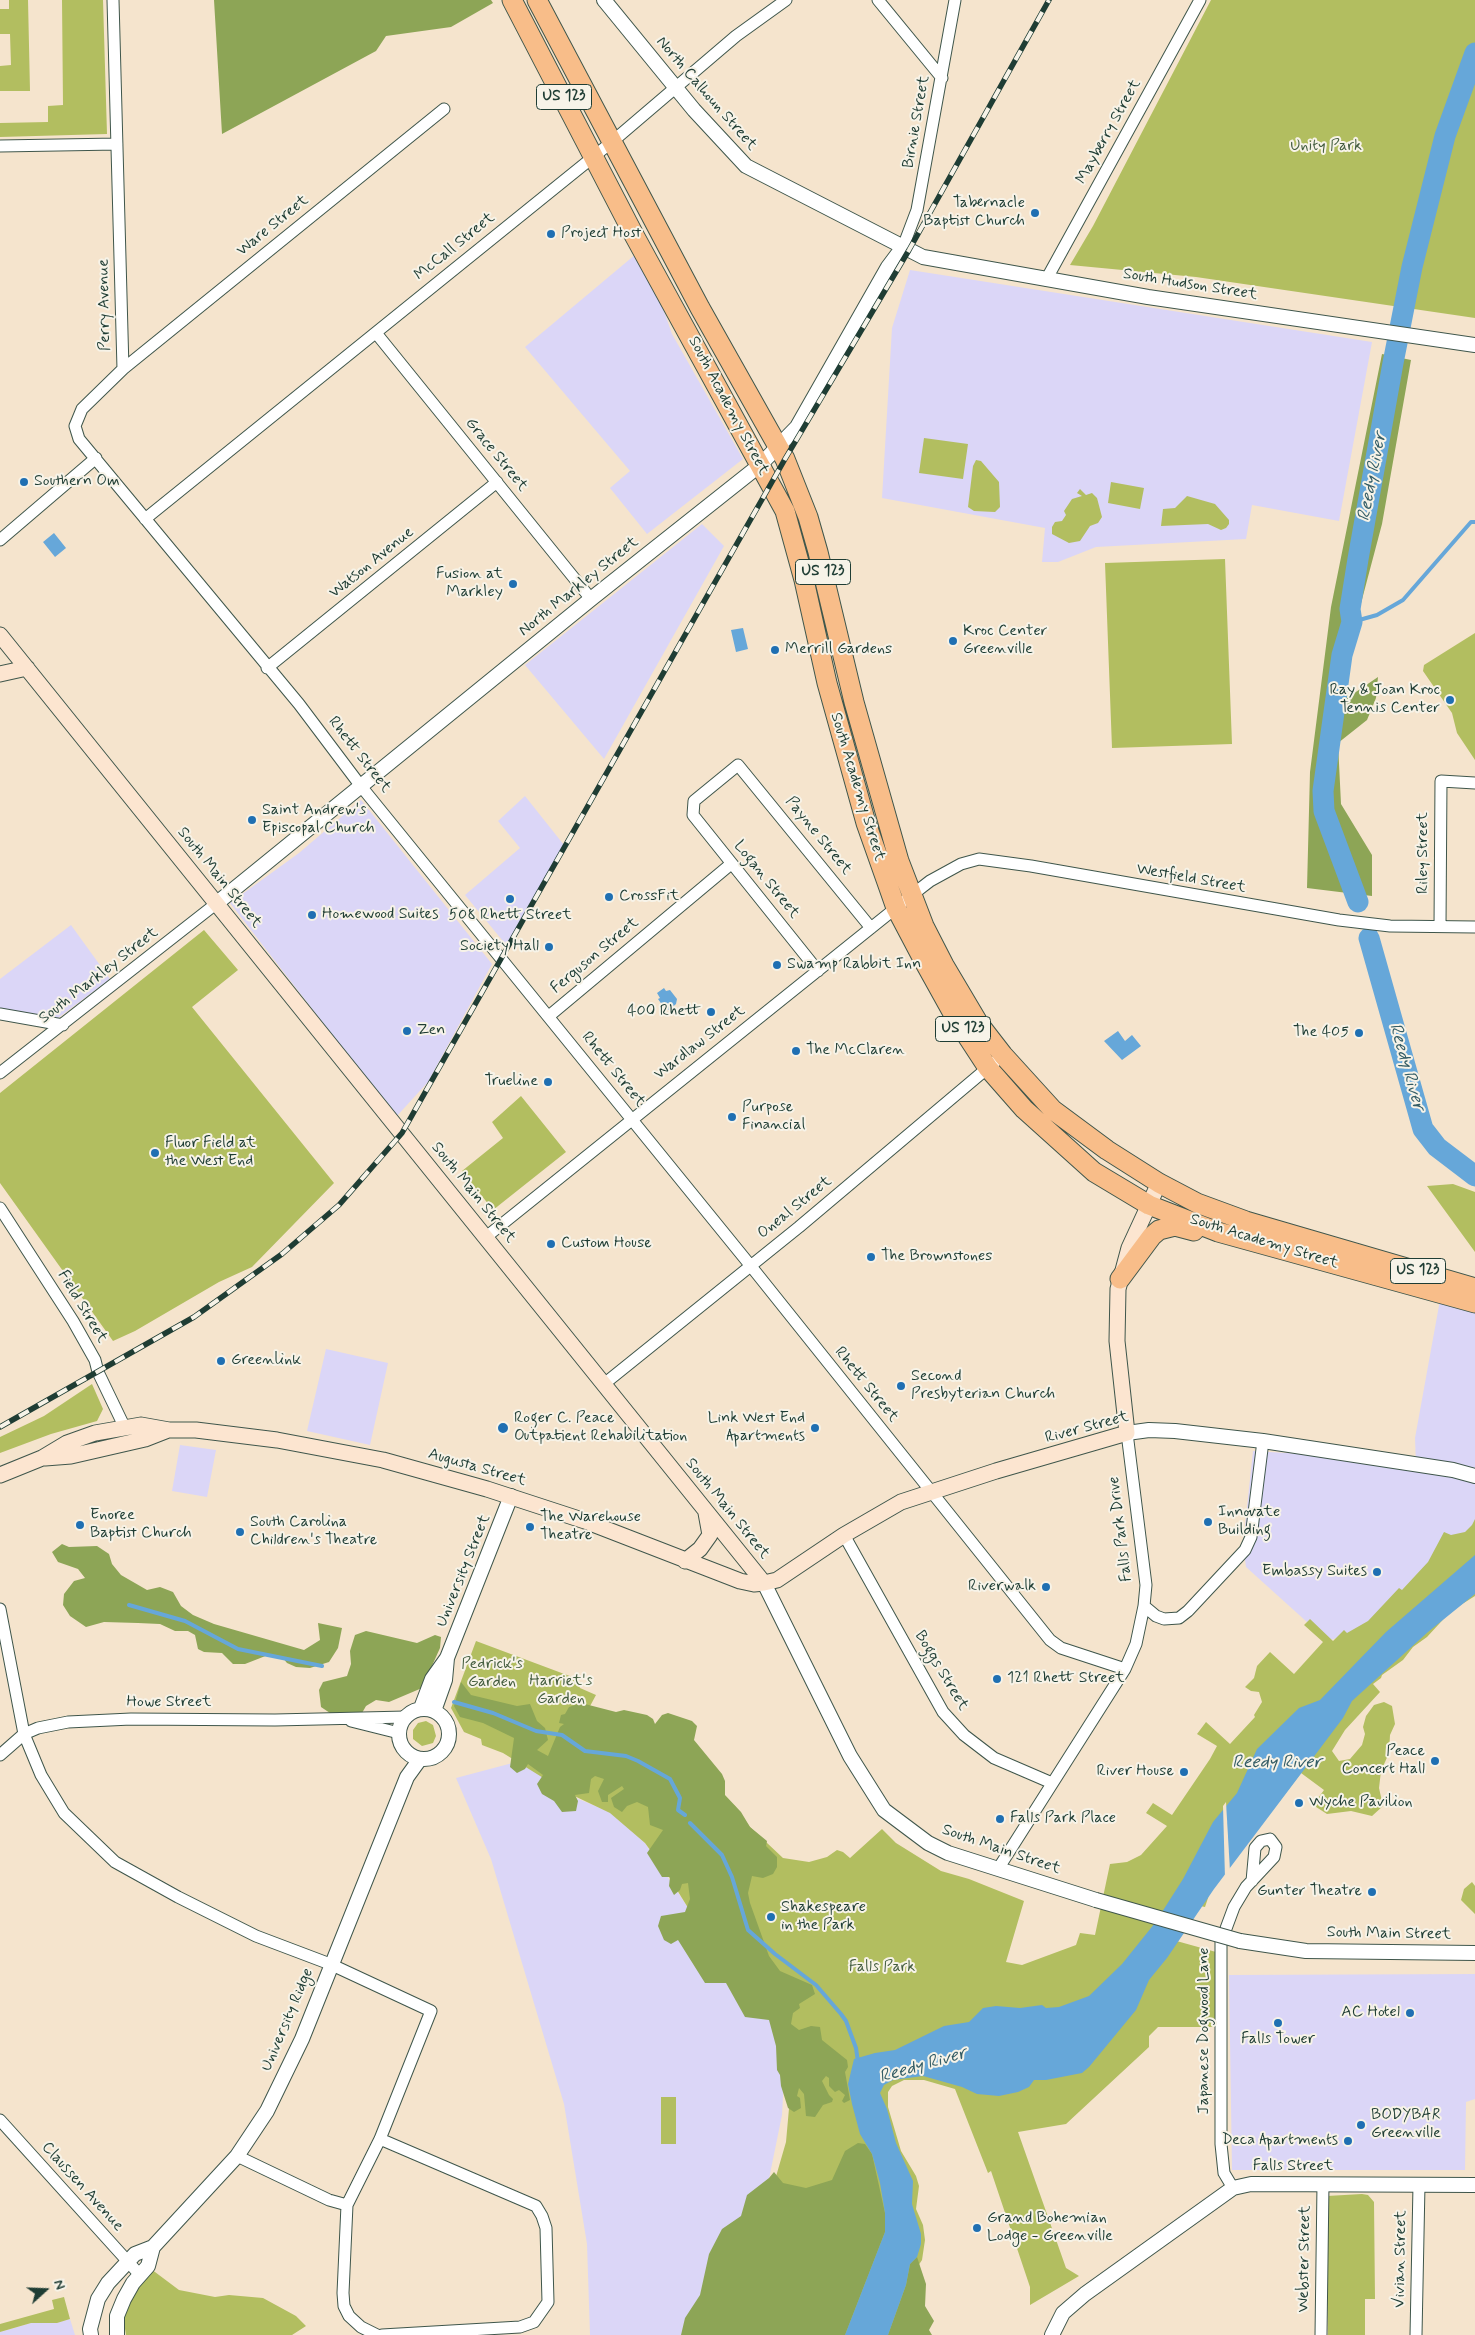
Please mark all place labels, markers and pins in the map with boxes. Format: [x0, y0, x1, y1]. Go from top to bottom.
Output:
place label: Tabernacle Baptist Church [923, 194, 1025, 232]
marker: Tabernacle Baptist Church [1029, 207, 1041, 219]
place label: Project Host [561, 224, 641, 244]
marker: Project Host [545, 228, 557, 240]
place label: Southern Om [34, 472, 120, 492]
marker: Southern Om [18, 476, 30, 488]
place label: Fusion at Markley [436, 565, 503, 603]
marker: Fusion at Markley [507, 578, 519, 590]
place label: Kroc Center Greenville [963, 622, 1047, 660]
marker: Kroc Center Greenville [947, 635, 959, 647]
place label: Merrill Gardens [785, 640, 892, 660]
marker: Merrill Gardens [769, 644, 781, 656]
place label: Ray & Joan Kroc Tennis Center [1330, 681, 1440, 719]
marker: Ray & Joan Kroc Tennis Center [1444, 694, 1456, 706]
place label: Saint Andrew's Episcopal Church [262, 801, 375, 839]
marker: Saint Andrew's Episcopal Church [246, 814, 258, 826]
place label: CrossFit [619, 887, 679, 907]
marker: CrossFit [603, 891, 615, 903]
marker: 508 Rhett Street [504, 893, 516, 905]
place label: Homewood Suites [322, 905, 438, 925]
place label: 508 Rhett Street [448, 906, 572, 926]
marker: Homewood Suites [306, 909, 318, 921]
place label: Society Hall [460, 937, 539, 957]
marker: Society Hall [543, 941, 555, 953]
place label: Swamp Rabbit Inn [787, 955, 921, 975]
marker: Swamp Rabbit Inn [771, 959, 783, 971]
place label: 400 Rhett [627, 1002, 701, 1022]
marker: 400 Rhett [705, 1006, 717, 1018]
place label: Zen [417, 1021, 445, 1041]
place label: The 405 [1293, 1023, 1349, 1043]
marker: Zen [401, 1025, 413, 1037]
marker: The 405 [1353, 1027, 1365, 1039]
place label: The McClaren [806, 1041, 905, 1061]
marker: The McClaren [790, 1045, 802, 1057]
place label: Trueline [484, 1072, 538, 1092]
marker: Trueline [542, 1076, 554, 1088]
place label: Purpose Financial [742, 1098, 805, 1136]
marker: Purpose Financial [726, 1111, 738, 1123]
place label: Fluor Field at the West End [165, 1134, 256, 1172]
marker: Fluor Field at the West End [149, 1147, 161, 1159]
place label: Custom House [561, 1234, 652, 1254]
marker: Custom House [545, 1238, 557, 1250]
place label: The Brownstones [881, 1247, 992, 1267]
marker: The Brownstones [865, 1251, 877, 1263]
place label: Greenlink [231, 1351, 301, 1371]
marker: Greenlink [215, 1355, 227, 1367]
place label: Second Presbyterian Church [911, 1367, 1055, 1405]
marker: Second Presbyterian Church [895, 1380, 907, 1392]
place label: Roger C. Peace Outpatient Rehabilitation [514, 1409, 687, 1447]
place label: Link West End Apartments [708, 1409, 805, 1447]
marker: Roger C. Peace Outpatient Rehabilitation [496, 1421, 510, 1435]
marker: Link West End Apartments [809, 1422, 821, 1434]
place label: Innovate Building [1218, 1503, 1280, 1541]
place label: Enoree Baptist Church [90, 1506, 192, 1544]
place label: The Warehouse Theatre [540, 1508, 641, 1546]
place label: South Carolina Children's Theatre [250, 1513, 377, 1551]
marker: Innovate Building [1202, 1516, 1214, 1528]
marker: Enoree Baptist Church [74, 1519, 86, 1531]
marker: The Warehouse Theatre [524, 1521, 536, 1533]
marker: South Carolina Children's Theatre [234, 1526, 246, 1538]
place label: Embassy Suites [1262, 1562, 1367, 1582]
marker: Embassy Suites [1371, 1566, 1383, 1578]
place label: Riverwalk [968, 1577, 1036, 1597]
marker: Riverwalk [1040, 1581, 1052, 1593]
place label: 121 Rhett Street [1007, 1669, 1125, 1689]
marker: 121 Rhett Street [991, 1673, 1003, 1685]
place label: Peace Concert Hall [1341, 1742, 1425, 1780]
marker: Peace Concert Hall [1429, 1755, 1441, 1767]
place label: River House [1096, 1762, 1174, 1782]
marker: River House [1178, 1766, 1190, 1778]
place label: Wyche Pavilion [1309, 1793, 1413, 1813]
marker: Wyche Pavilion [1293, 1797, 1305, 1809]
place label: Falls Park Place [1010, 1809, 1116, 1829]
marker: Falls Park Place [994, 1813, 1006, 1825]
place label: Gunter Theatre [1257, 1882, 1362, 1902]
marker: Gunter Theatre [1366, 1886, 1378, 1898]
place label: Shakespeare in the Park [781, 1898, 866, 1936]
marker: Shakespeare in the Park [765, 1911, 777, 1923]
place label: AC Hotel [1341, 2003, 1400, 2023]
marker: AC Hotel [1404, 2007, 1416, 2019]
marker: Falls Tower [1272, 2017, 1284, 2029]
place label: Falls Tower [1241, 2030, 1315, 2050]
place label: BODYBAR Greenville [1371, 2106, 1441, 2144]
marker: BODYBAR Greenville [1355, 2119, 1367, 2131]
place label: Deca Apartments [1222, 2131, 1338, 2151]
marker: Deca Apartments [1342, 2135, 1354, 2147]
place label: Grand Bohemian Lodge - Greenville [987, 2209, 1113, 2247]
marker: Grand Bohemian Lodge - Greenville [971, 2222, 983, 2234]

